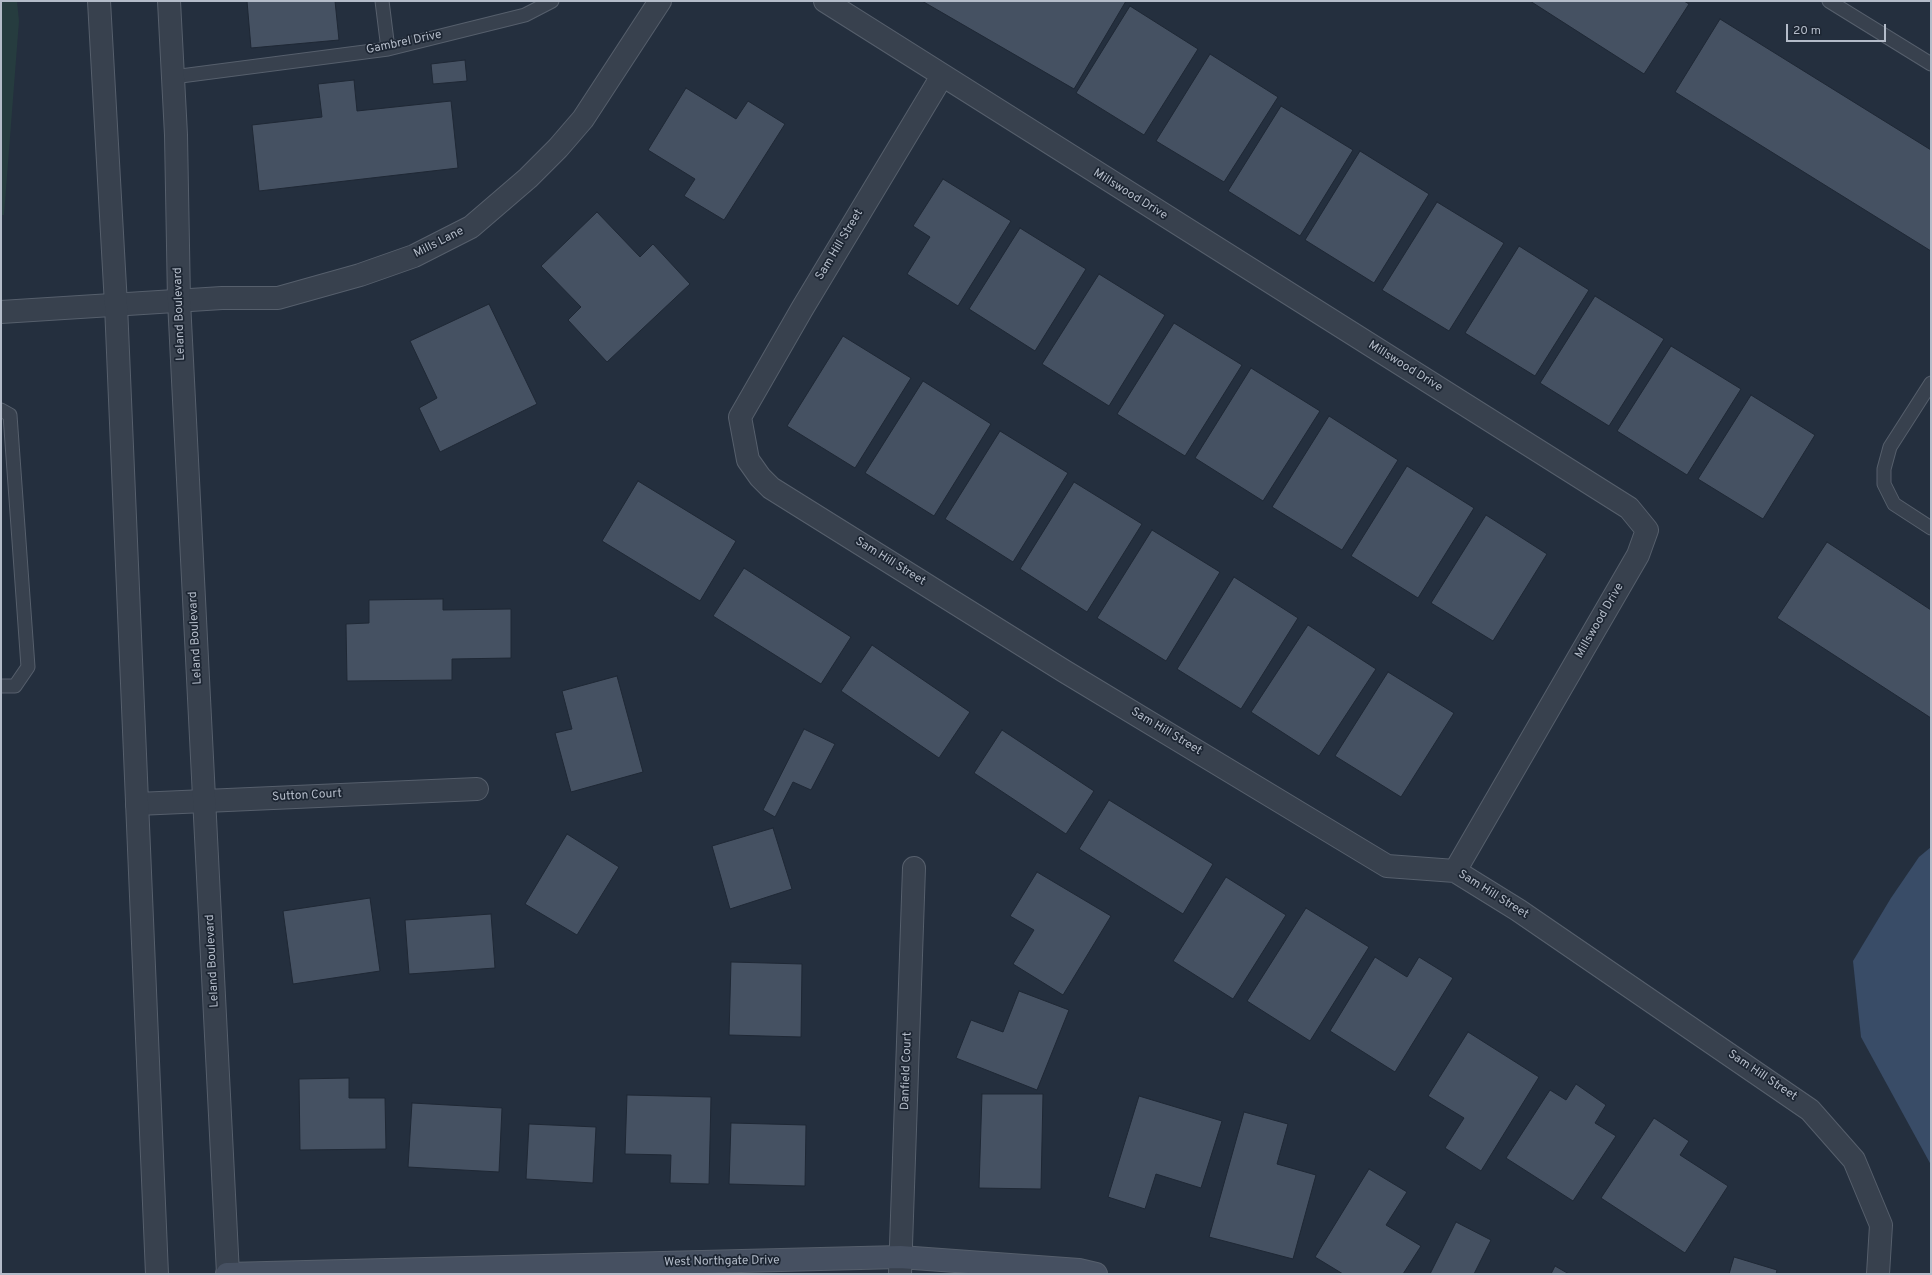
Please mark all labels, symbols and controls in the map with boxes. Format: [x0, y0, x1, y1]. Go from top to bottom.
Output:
scale bar [1788, 16, 1888, 42]
text: 20 m [1793, 23, 1821, 39]
street label: Gambrel Drive [365, 28, 443, 58]
street label: Millswood Drive [1090, 166, 1170, 224]
street label: Sam Hill Street [813, 207, 867, 283]
street label: Mills Lane [412, 224, 466, 262]
street label: Leland Boulevard [171, 267, 189, 361]
street label: Millswood Drive [1365, 338, 1445, 396]
street label: Sam Hill Street [852, 535, 928, 589]
street label: Millswood Drive [1573, 581, 1627, 661]
street label: Leland Boulevard [186, 591, 206, 685]
street label: Sam Hill Street [1128, 705, 1204, 759]
street label: Sutton Court [272, 787, 342, 805]
street label: Sam Hill Street [1455, 868, 1531, 922]
street label: Leland Boulevard [203, 914, 223, 1008]
street label: Danfield Court [898, 1032, 916, 1110]
street label: Sam Hill Street [1725, 1048, 1799, 1104]
street label: West Northgate Drive [664, 1254, 780, 1270]

